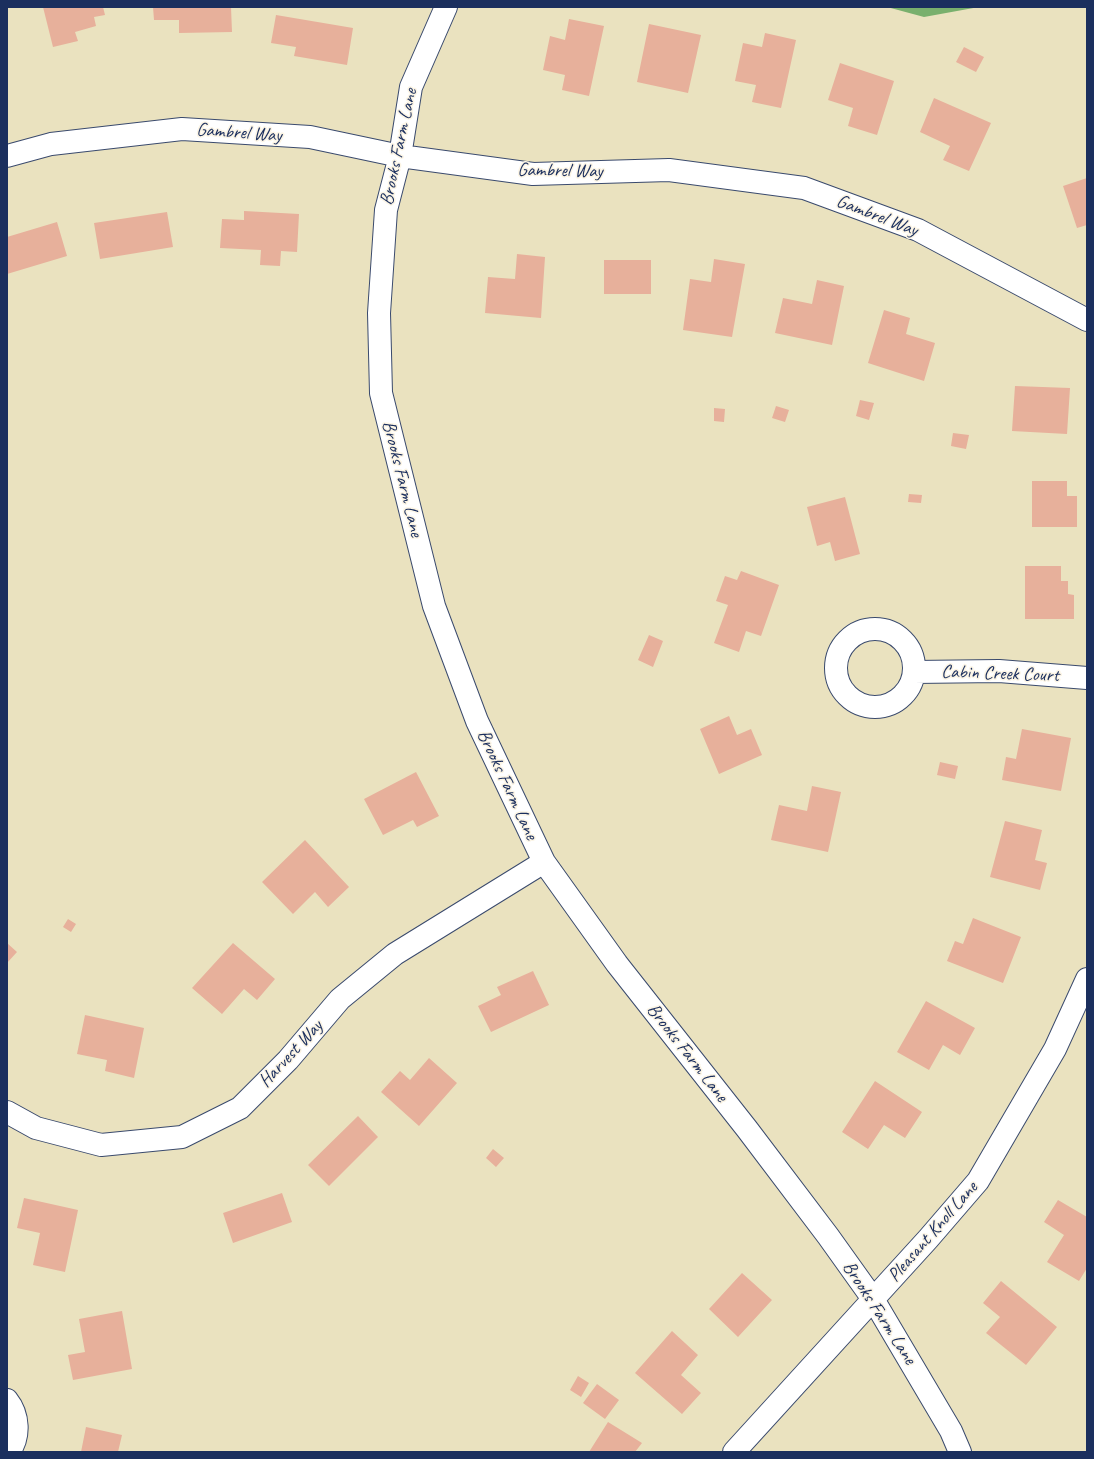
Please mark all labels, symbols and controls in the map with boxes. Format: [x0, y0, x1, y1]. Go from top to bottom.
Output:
street label: Brooks Farm Lane [376, 87, 422, 207]
street label: Gambrel Way [196, 119, 282, 147]
street label: Gambrel Way [517, 159, 603, 183]
street label: Gambrel Way [833, 190, 921, 242]
street label: Brooks Farm Lane [377, 419, 427, 539]
street label: Cabin Creek Court [941, 661, 1059, 687]
street label: Brooks Farm Lane [472, 726, 542, 844]
street label: Brooks Farm Lane [641, 999, 733, 1107]
street label: Harvest Way [254, 1016, 328, 1092]
street label: Pleasant Knoll Lane [883, 1177, 983, 1287]
street label: Brooks Farm Lane [837, 1257, 921, 1369]

